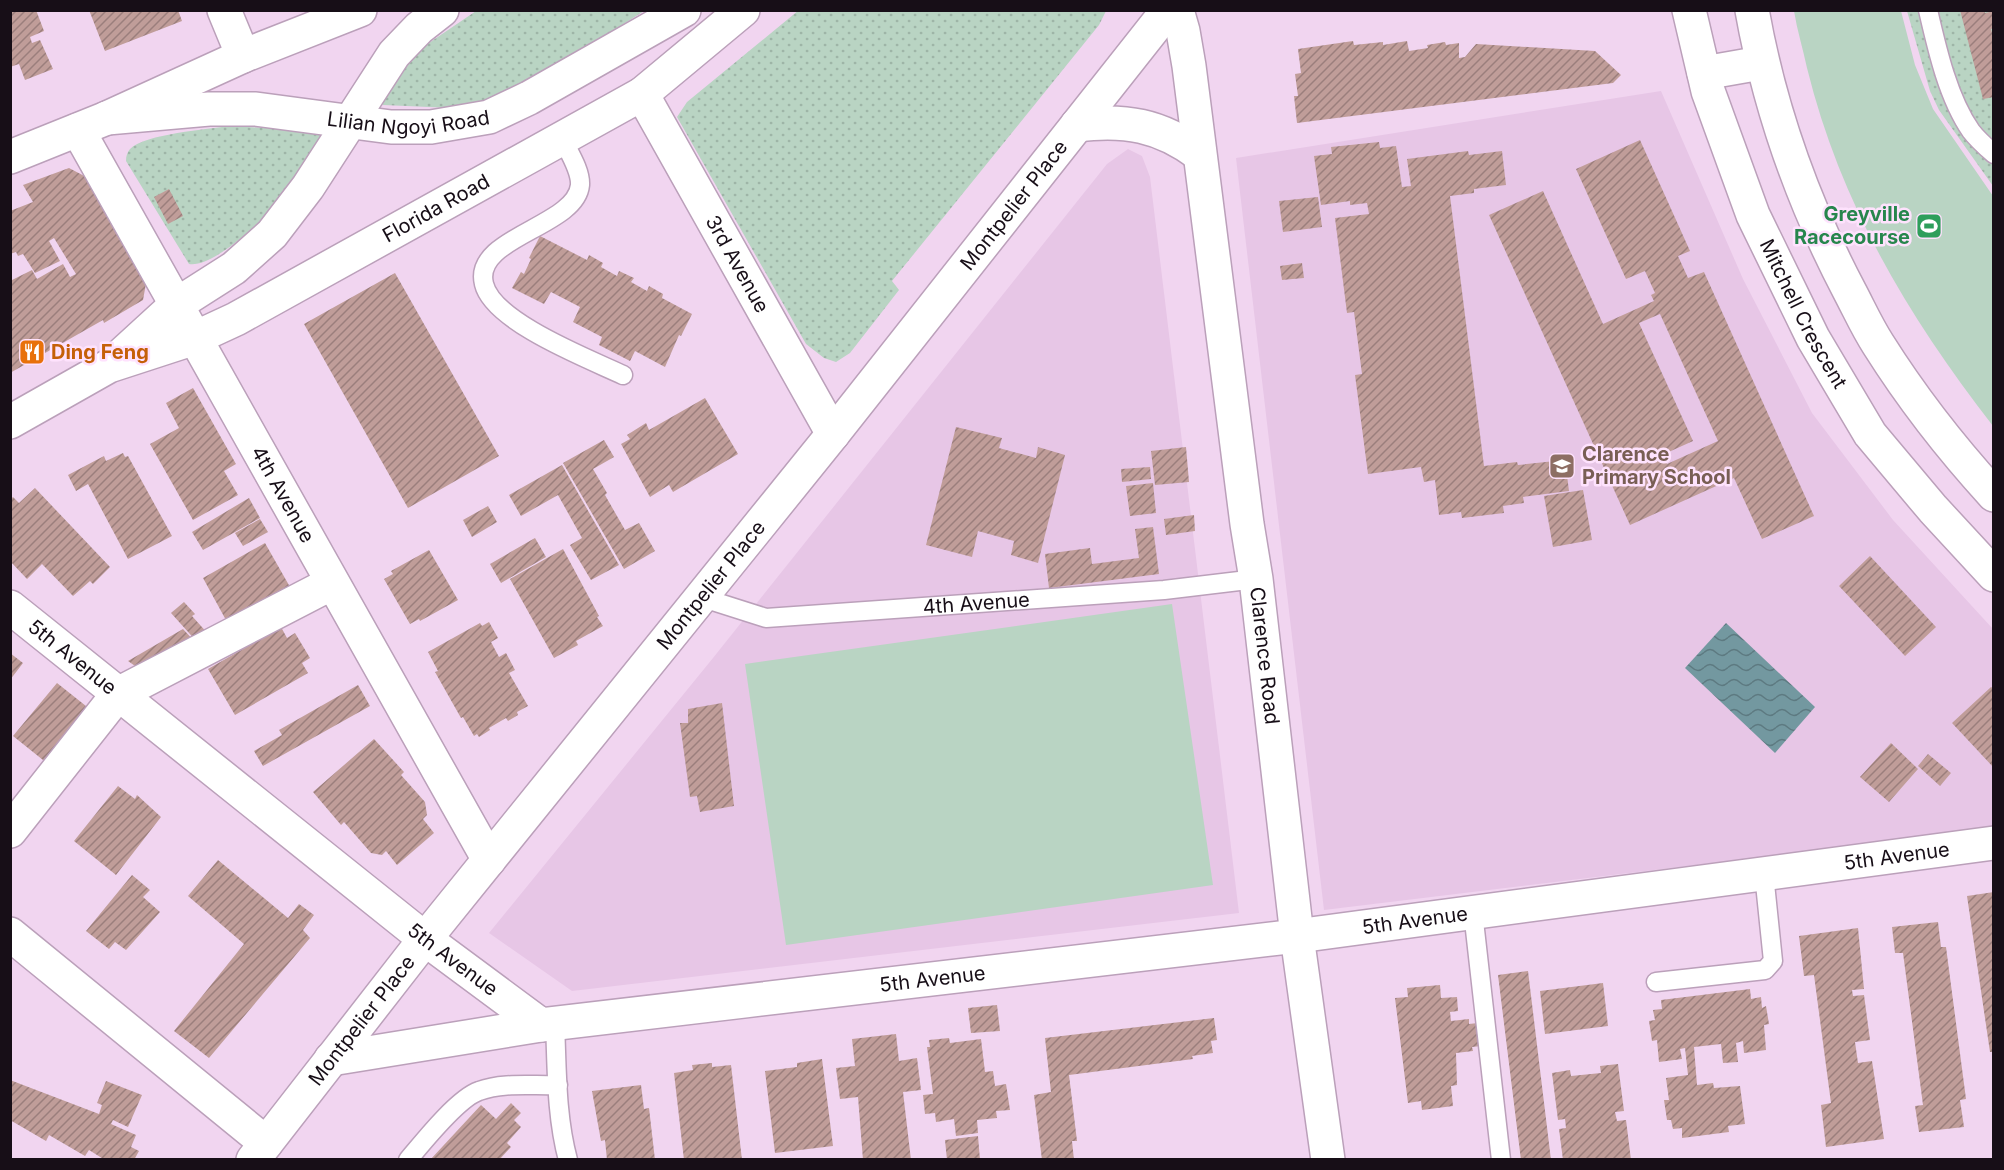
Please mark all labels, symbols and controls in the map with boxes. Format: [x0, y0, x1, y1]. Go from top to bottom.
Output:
street label: Lilian Ngoyi Road [326, 105, 491, 140]
street label: Montpelier Place [955, 135, 1073, 275]
street label: Florida Road [378, 169, 494, 247]
place label: Greyville Racecourse [1794, 202, 1910, 249]
street label: 3rd Avenue [701, 211, 774, 317]
sports icon: Greyville Racecourse [1914, 211, 1944, 241]
street label: Mitchell Crescent [1755, 235, 1852, 393]
restaurant icon: Ding Feng [17, 337, 47, 367]
place label: Ding Feng [51, 340, 149, 364]
street label: 4th Avenue [246, 442, 320, 547]
place label: Clarence Primary School [1582, 442, 1731, 489]
school or university icon: Clarence Primary School [1547, 451, 1577, 481]
street label: Montpelier Place [652, 516, 770, 654]
street label: Clarence Road [1245, 586, 1285, 726]
street label: 4th Avenue [922, 587, 1031, 619]
street label: 5th Avenue [23, 614, 122, 700]
street label: 5th Avenue [1842, 837, 1951, 875]
street label: 5th Avenue [1361, 901, 1469, 939]
street label: 5th Avenue [403, 918, 503, 1001]
street label: Montpelier Place [303, 950, 420, 1090]
street label: 5th Avenue [878, 961, 987, 997]

